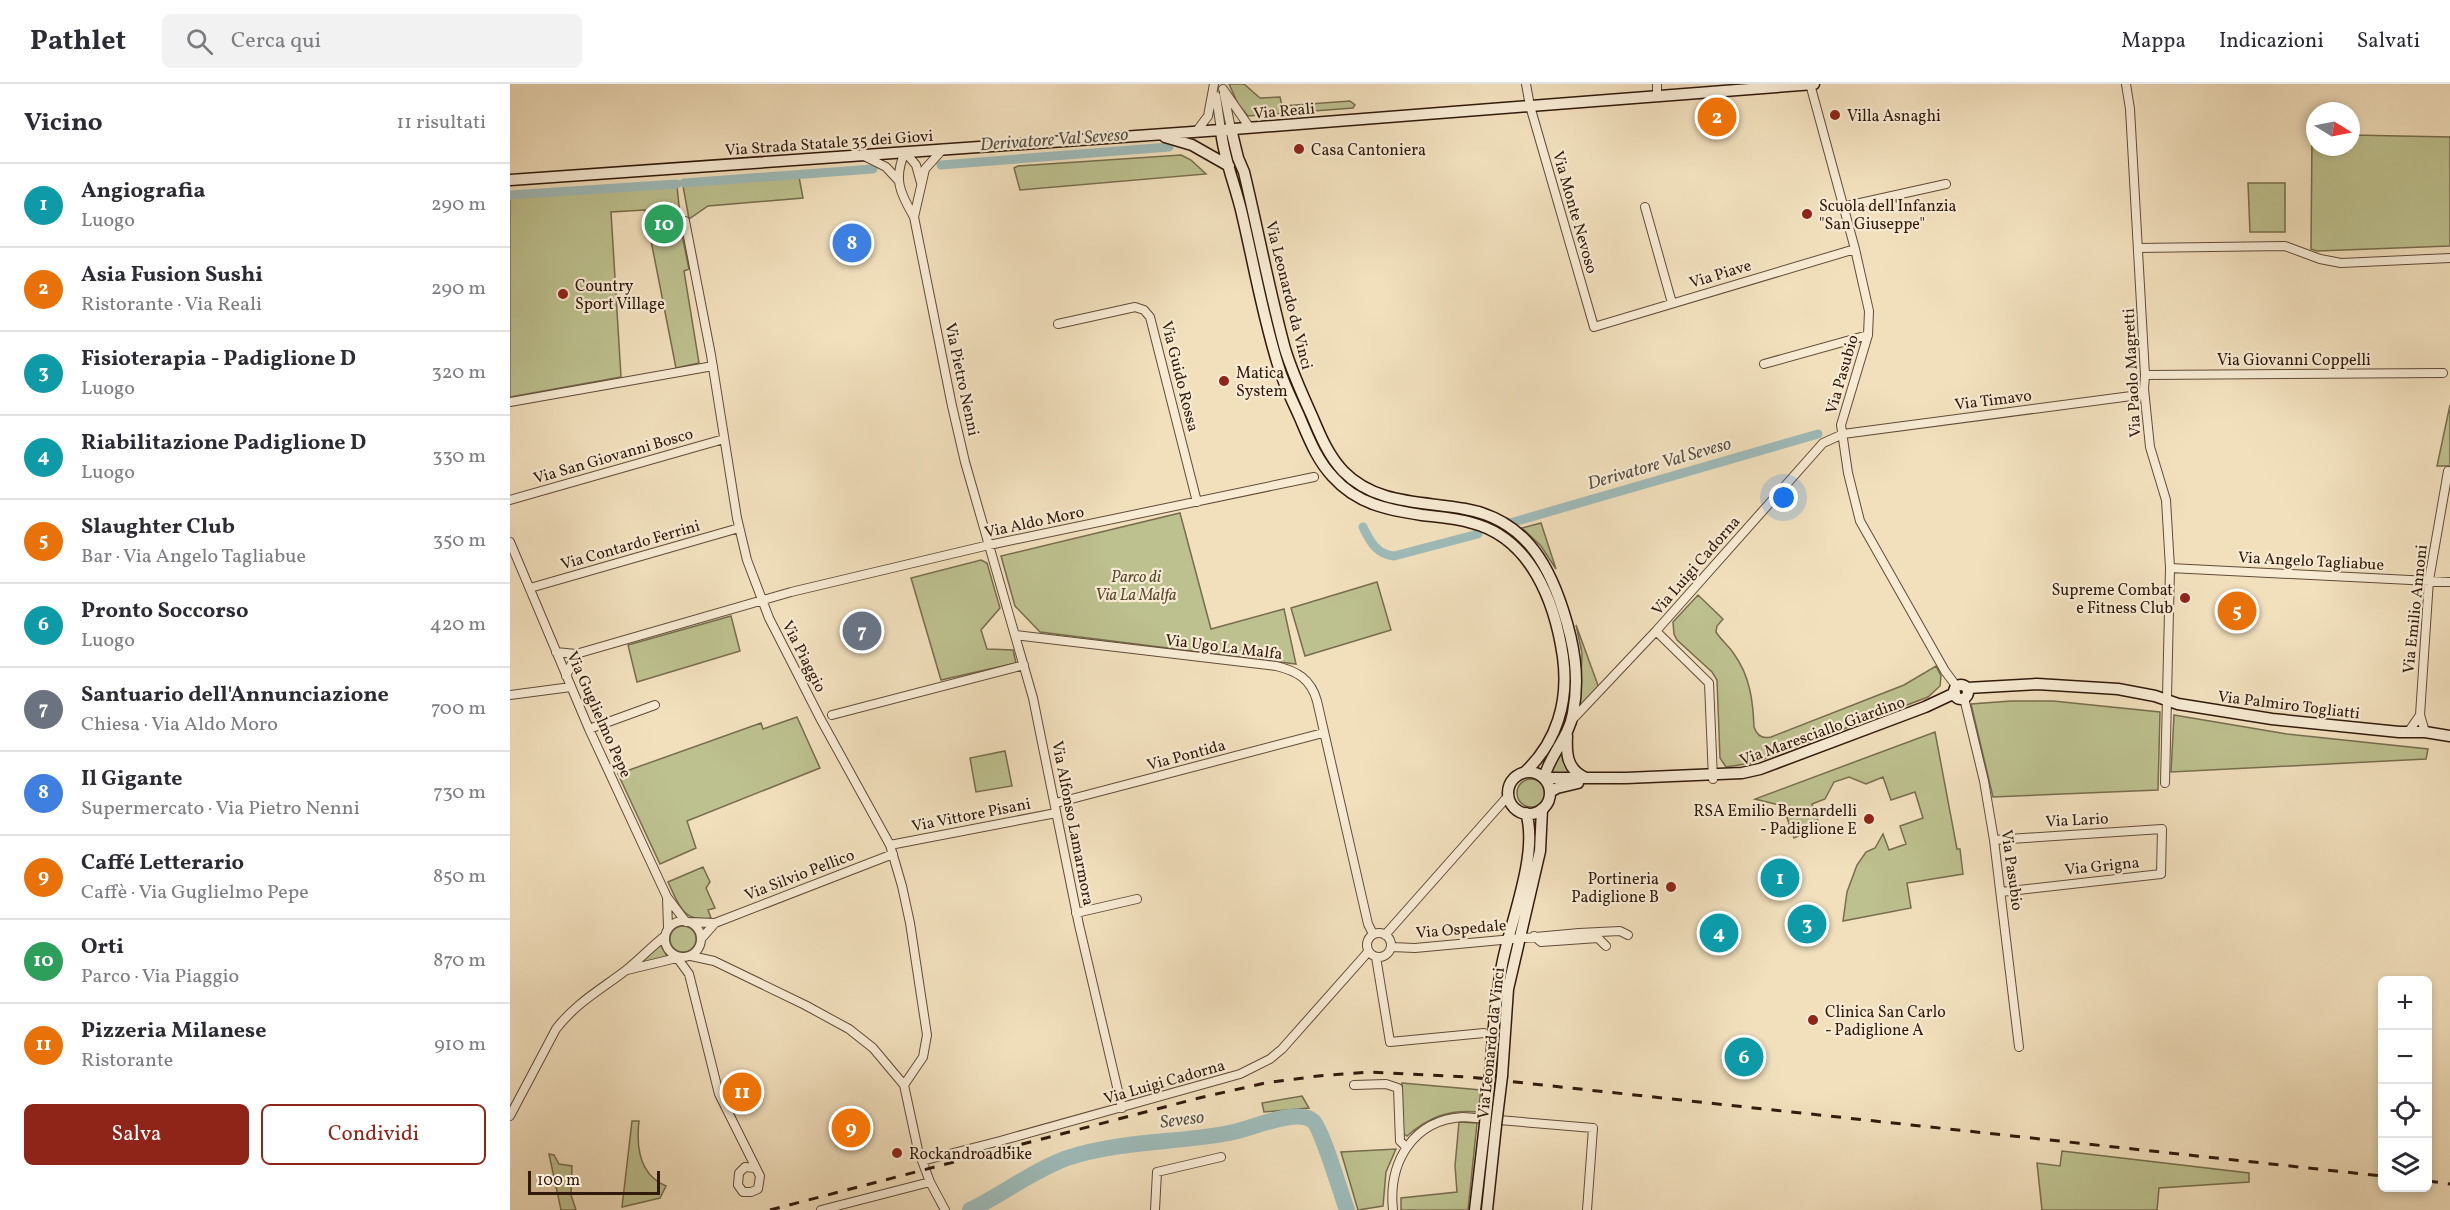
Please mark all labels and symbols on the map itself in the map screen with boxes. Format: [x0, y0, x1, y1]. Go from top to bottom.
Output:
pin: 2 [1698, 94, 1736, 140]
street label: Via Reali [1252, 98, 1316, 126]
north arrow [2306, 102, 2360, 156]
place label: Villa Asnaghi [1847, 106, 1941, 128]
marker: Villa Asnaghi [1828, 108, 1842, 122]
water label: Derivatore Val Seveso [979, 123, 1129, 158]
street label: Via Strada Statale 35 dei Giovi [724, 126, 934, 162]
place label: Casa Cantoniera [1311, 140, 1426, 162]
marker: Casa Cantoniera [1292, 142, 1306, 156]
street label: Via Monte Nevoso [1546, 149, 1602, 276]
place label: Scuola dell'Infanzia "San Giuseppe" [1819, 196, 1957, 236]
pin: 10 [644, 202, 684, 246]
marker: Scuola dell'Infanzia "San Giuseppe" [1800, 207, 1814, 221]
street label: Via Leonardo da Vinci [1259, 219, 1317, 372]
pin: 8 [832, 220, 872, 266]
street label: Via Piave [1687, 255, 1754, 295]
place label: Country Sport Village [575, 276, 665, 316]
marker: Country Sport Village [556, 287, 570, 301]
street label: Via Paolo Magretti [2119, 307, 2147, 438]
street label: Via Guido Rossa [1155, 319, 1203, 434]
street label: Via Pietro Nenni [938, 321, 984, 438]
street label: Via Pasubio [1821, 332, 1865, 417]
street label: Via Giovanni Coppelli [2217, 350, 2371, 372]
place label: Matica System [1236, 363, 1288, 403]
marker: Matica System [1217, 374, 1231, 388]
street label: Via Timavo [1953, 385, 2033, 417]
street label: Via San Giovanni Bosco [531, 424, 696, 490]
water label: Derivatore Val Seveso [1584, 432, 1734, 497]
your location [1769, 483, 1798, 512]
street label: Via Aldo Moro [983, 502, 1086, 544]
street label: Via Luigi Cadorna [1647, 512, 1746, 621]
street label: Via Contardo Ferrini [558, 515, 703, 576]
street label: Via Emilio Annoni [2398, 544, 2434, 675]
street label: Via Angelo Tagliabue [2237, 547, 2384, 577]
park label: Parco di Via La Malfa [1095, 567, 1177, 607]
place label: Supreme Combat e Fitness Club [2052, 580, 2173, 620]
pin: 5 [2218, 588, 2256, 634]
marker: Supreme Combat e Fitness Club [2178, 591, 2192, 605]
pin: 7 [842, 608, 882, 654]
street label: Via Piaggio [776, 617, 831, 697]
street label: Via Ugo La Malfa [1164, 630, 1284, 666]
street label: Via Guglielmo Pepe [560, 648, 636, 782]
street label: Via Palmiro Togliatti [2216, 686, 2361, 726]
street label: Via Maresciallo Giardino [1737, 692, 1908, 772]
street label: Via Pontida [1145, 735, 1228, 777]
street label: Via Alfonso Lamarmora [1045, 739, 1099, 908]
street label: Via Vittore Pisani [910, 794, 1033, 838]
place label: RSA Emilio Bernardelli - Padiglione E [1693, 801, 1857, 841]
street label: Via Lario [2045, 808, 2109, 834]
marker: RSA Emilio Bernardelli - Padiglione E [1862, 812, 1876, 826]
street label: Via Pasubio [1994, 828, 2028, 912]
street label: Via Silvio Pellico [742, 845, 858, 907]
street label: Via Grigna [2064, 852, 2141, 882]
pin: 1 [1760, 856, 1800, 900]
place label: Portineria Padiglione B [1571, 869, 1659, 909]
marker: Portineria Padiglione B [1664, 880, 1678, 894]
pin: 3 [1788, 902, 1826, 946]
pin: 4 [1700, 910, 1738, 956]
street label: Via Ospedale [1415, 915, 1507, 945]
street label: Via Leonardo da Vinci [1473, 966, 1511, 1120]
place label: Clinica San Carlo - Padiglione A [1825, 1002, 1946, 1042]
marker: Clinica San Carlo - Padiglione A [1806, 1013, 1820, 1027]
pin: 6 [1724, 1034, 1764, 1080]
street label: Via Luigi Cadorna [1101, 1055, 1228, 1111]
pin: 11 [722, 1070, 762, 1114]
water label: Seveso [1159, 1105, 1206, 1136]
pin: 9 [832, 1106, 870, 1150]
place label: Rockandroadbike [909, 1144, 1032, 1166]
marker: Rockandroadbike [890, 1146, 904, 1160]
scale bar [528, 1168, 660, 1196]

